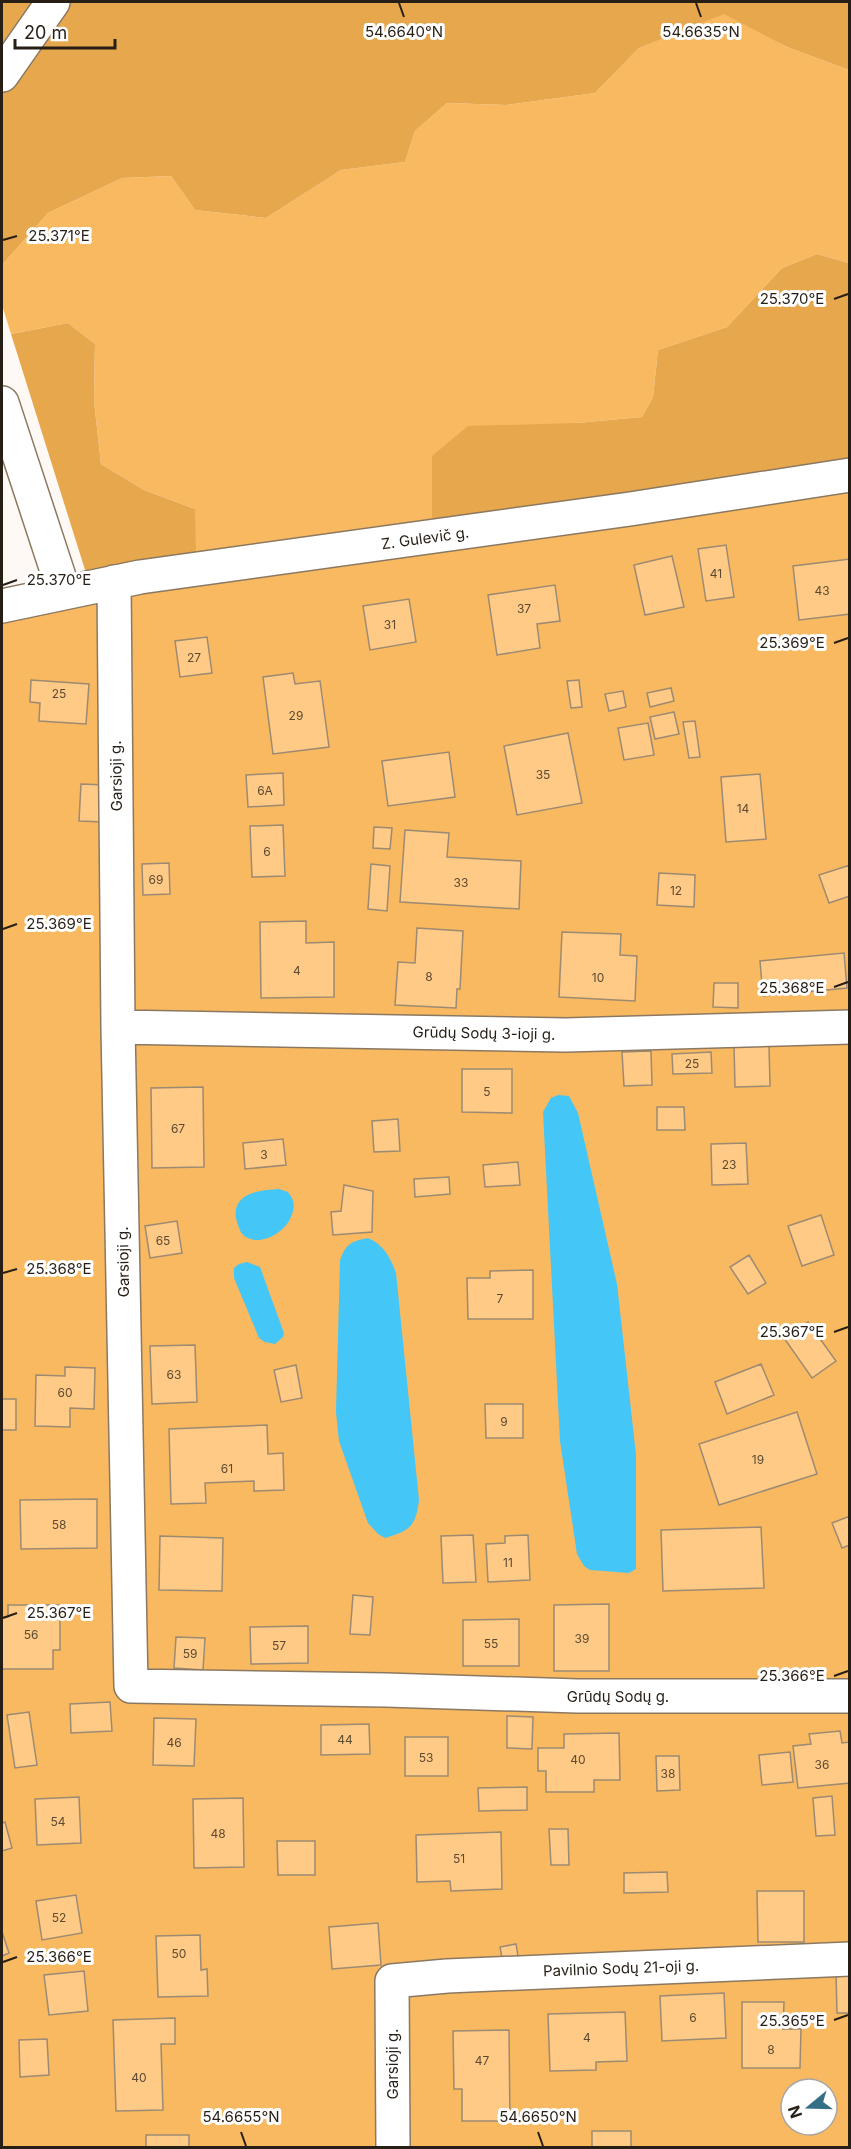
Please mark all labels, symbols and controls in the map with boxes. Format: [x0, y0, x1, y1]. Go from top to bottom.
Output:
scale bar [15, 12, 116, 50]
text: 20 m [24, 22, 67, 43]
text: 54.6640°N [365, 22, 443, 41]
text: 54.6635°N [662, 22, 740, 41]
text: 25.371°E [28, 226, 90, 245]
text: 25.370°E [760, 289, 824, 308]
street label: Z. Gulevič g. [380, 522, 470, 554]
house number: 41 [710, 566, 722, 581]
text: 25.370°E [27, 570, 91, 589]
house number: 43 [814, 583, 830, 598]
house number: 37 [517, 601, 531, 616]
house number: 31 [384, 617, 396, 632]
text: 25.369°E [759, 633, 825, 652]
house number: 27 [187, 650, 201, 665]
house number: 25 [52, 686, 66, 701]
house number: 29 [289, 708, 303, 723]
street label: Garsioji g. [106, 740, 126, 812]
house number: 35 [536, 767, 550, 782]
house number: 6A [257, 783, 273, 798]
house number: 14 [737, 801, 750, 816]
house number: 6 [263, 844, 271, 859]
house number: 69 [149, 872, 163, 887]
house number: 33 [454, 875, 468, 890]
house number: 12 [670, 883, 682, 898]
text: 25.369°E [26, 914, 92, 933]
house number: 4 [293, 963, 301, 978]
house number: 8 [425, 969, 433, 984]
house number: 10 [592, 970, 604, 985]
text: 25.368°E [759, 978, 825, 997]
street label: Grūdų Sodų 3-ioji g. [413, 1022, 555, 1044]
house number: 25 [685, 1056, 699, 1071]
house number: 5 [483, 1084, 491, 1099]
house number: 67 [171, 1121, 185, 1136]
house number: 3 [260, 1147, 268, 1162]
house number: 23 [722, 1157, 736, 1172]
street label: Garsioji g. [113, 1226, 133, 1298]
house number: 65 [156, 1233, 170, 1248]
text: 25.368°E [26, 1259, 92, 1278]
house number: 7 [497, 1291, 504, 1306]
text: 25.367°E [760, 1322, 824, 1341]
house number: 63 [167, 1367, 181, 1382]
house number: 60 [57, 1385, 73, 1400]
house number: 9 [500, 1414, 508, 1429]
house number: 19 [752, 1452, 764, 1467]
house number: 61 [221, 1461, 233, 1476]
house number: 58 [52, 1517, 66, 1532]
house number: 11 [503, 1555, 513, 1570]
text: 25.367°E [27, 1603, 91, 1622]
house number: 56 [24, 1627, 38, 1642]
house number: 39 [575, 1631, 589, 1646]
house number: 55 [484, 1636, 498, 1651]
house number: 57 [272, 1638, 286, 1653]
house number: 59 [183, 1646, 197, 1661]
text: 25.366°E [759, 1666, 825, 1685]
street label: Grūdų Sodų g. [567, 1687, 669, 1706]
house number: 44 [337, 1732, 353, 1747]
house number: 46 [166, 1735, 182, 1750]
house number: 53 [419, 1750, 433, 1765]
house number: 40 [570, 1752, 586, 1767]
house number: 36 [815, 1757, 829, 1772]
house number: 38 [661, 1766, 675, 1781]
house number: 54 [50, 1814, 66, 1829]
house number: 48 [210, 1826, 226, 1841]
house number: 51 [453, 1851, 465, 1866]
house number: 52 [52, 1910, 66, 1925]
house number: 50 [172, 1946, 186, 1961]
text: 25.366°E [26, 1947, 92, 1966]
street label: Pavilnio Sodų 21-oji g. [543, 1956, 699, 1980]
house number: 6 [689, 2010, 697, 2025]
text: 25.365°E [759, 2011, 825, 2030]
street label: Garsioji g. [383, 2029, 402, 2099]
house number: 4 [583, 2030, 591, 2045]
house number: 8 [767, 2042, 775, 2057]
house number: 47 [475, 2053, 489, 2068]
house number: 40 [131, 2070, 147, 2085]
north arrow [779, 2077, 839, 2137]
text: N [783, 2103, 806, 2121]
text: 54.6655°N [202, 2107, 280, 2126]
text: 54.6650°N [499, 2107, 577, 2126]

